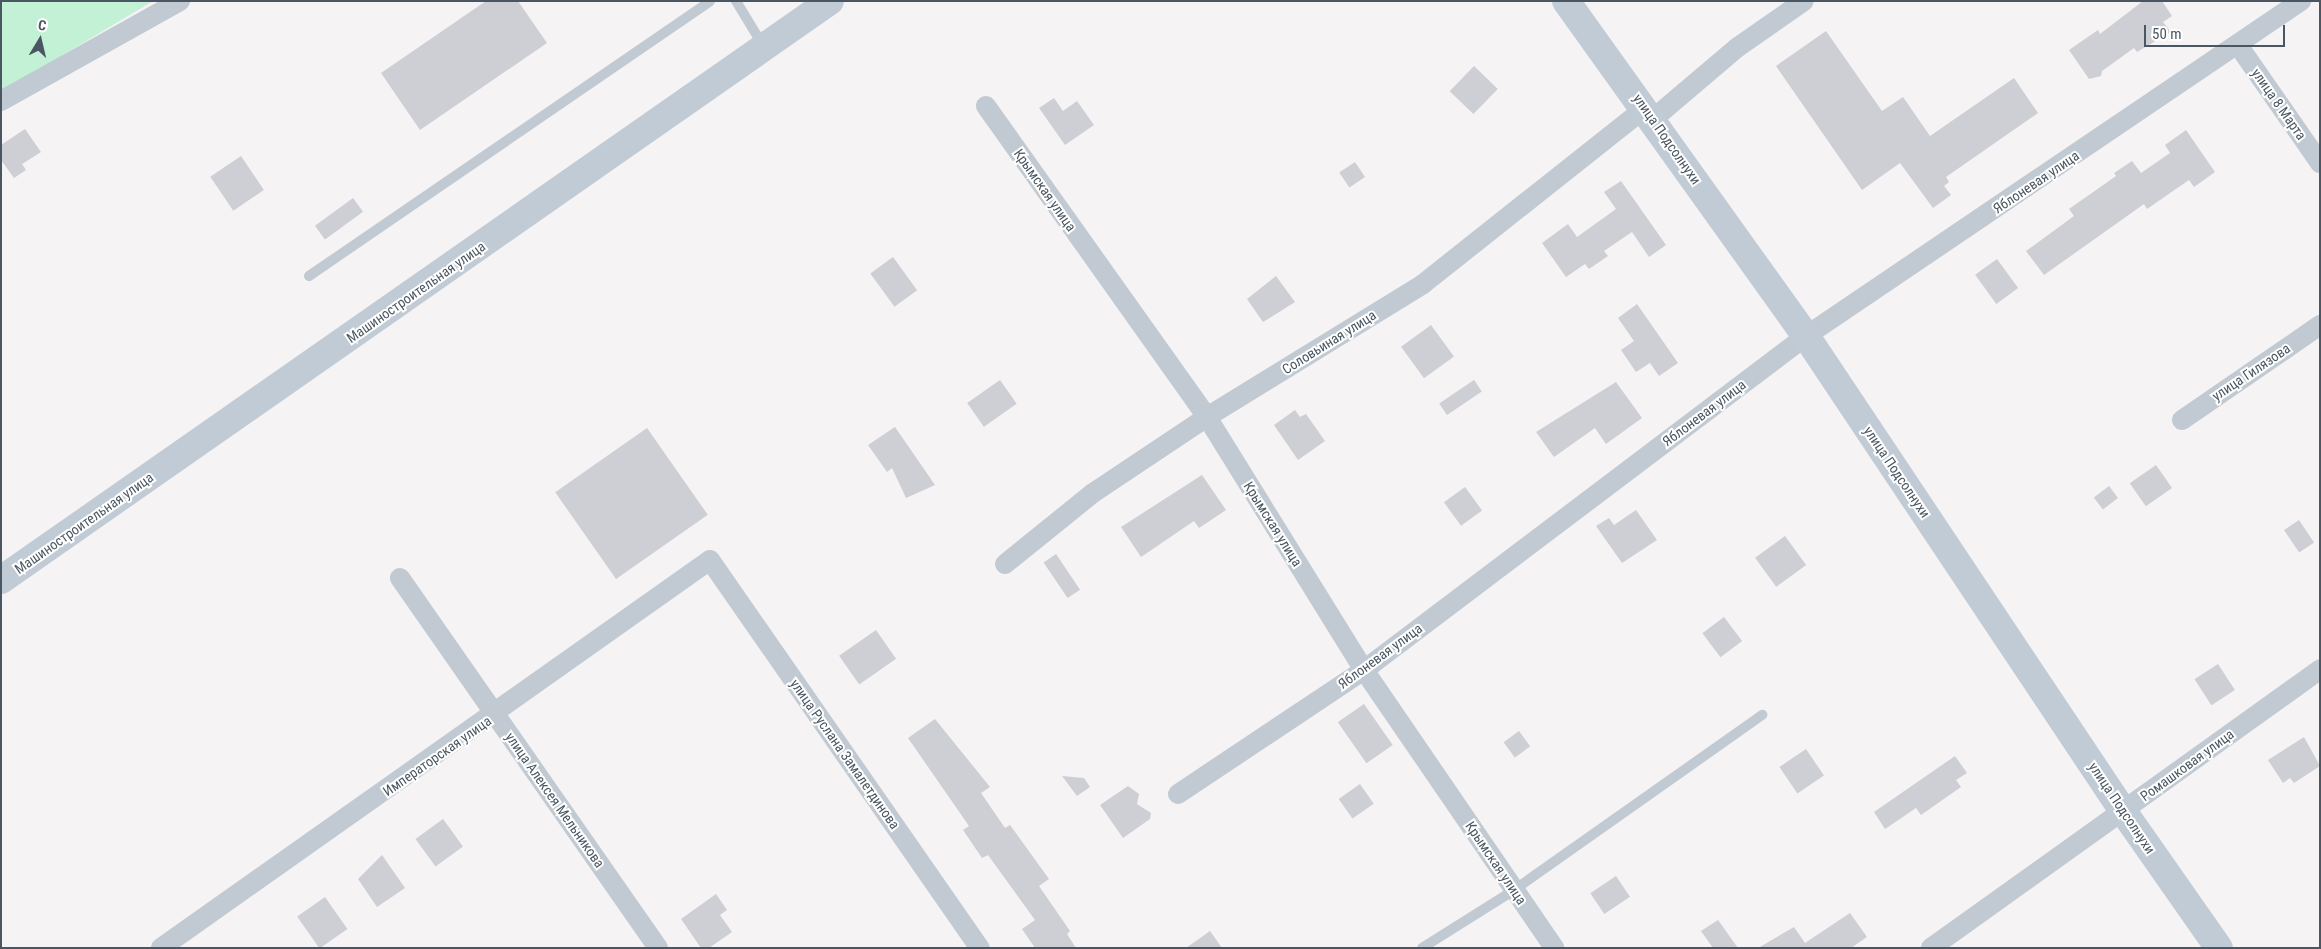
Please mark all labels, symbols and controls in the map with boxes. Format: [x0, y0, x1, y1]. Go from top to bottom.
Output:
north arrow [15, 15, 65, 65]
scale bar [2146, 15, 2287, 47]
text: С [37, 17, 48, 34]
text: 50 m [2152, 25, 2182, 43]
street label: улица 8 Марта [2248, 65, 2310, 143]
street label: улица Подсолнухи [1630, 91, 1704, 187]
street label: Крымская улица [1010, 145, 1080, 235]
street label: Яблоневая улица [1990, 147, 2082, 217]
street label: Машиностроительная улица [343, 238, 489, 346]
street label: Соловьиная улица [1279, 306, 1379, 378]
street label: улица Гилязова [2209, 340, 2293, 404]
street label: Яблоневая улица [1659, 376, 1749, 450]
street label: улица Подсолнухи [1860, 423, 1934, 521]
street label: Машиностроительная улица [11, 469, 157, 577]
street label: Крымская улица [1240, 478, 1306, 570]
street label: Яблоневая улица [1335, 620, 1425, 692]
street label: улица Руслана Замалетдинова [787, 676, 903, 832]
street label: Императорская улица [380, 712, 494, 800]
street label: Ромашковая улица [2137, 725, 2237, 805]
street label: улица Алексея Мельникова [502, 729, 608, 871]
street label: улица Подсолнухи [2085, 759, 2159, 857]
street label: Крымская улица [1462, 818, 1530, 908]

